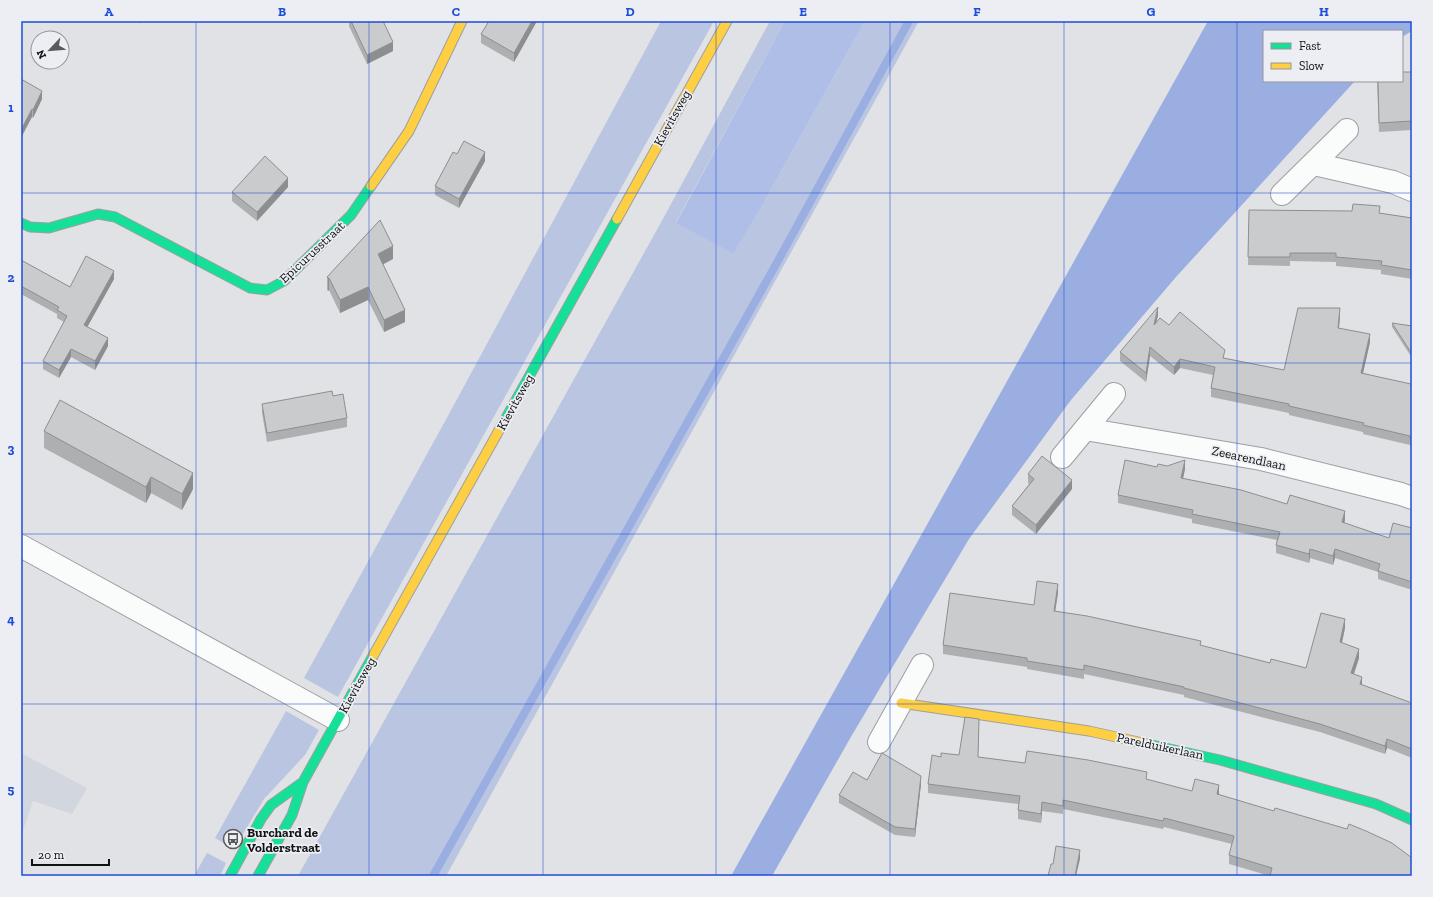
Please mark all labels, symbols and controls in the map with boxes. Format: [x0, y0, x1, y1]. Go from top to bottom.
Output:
text: A [105, 4, 114, 19]
text: B [278, 4, 286, 19]
text: C [452, 4, 460, 19]
text: D [625, 4, 635, 19]
text: E [799, 4, 807, 19]
text: F [973, 4, 981, 19]
text: G [1147, 4, 1156, 19]
text: H [1319, 4, 1329, 19]
north arrow [30, 30, 70, 70]
legend [1263, 30, 1403, 82]
text: Fast [1299, 39, 1322, 53]
text: N [34, 47, 49, 61]
text: Slow [1299, 59, 1325, 73]
street label: Kievitsweg [650, 87, 694, 149]
text: 1 [8, 100, 14, 115]
street label: Epicurusstraat [276, 218, 348, 286]
text: 2 [8, 270, 15, 285]
street label: Kievitsweg [493, 371, 537, 433]
text: 3 [8, 441, 15, 456]
street label: Zeearendlaan [1210, 443, 1288, 473]
text: 4 [7, 612, 15, 627]
street label: Kievitsweg [335, 654, 379, 716]
street label: Parelduikerlaan [1115, 729, 1205, 763]
text: 5 [8, 782, 15, 797]
place label: Burchard de Volderstraat [247, 825, 321, 855]
bus stop icon: Burchard de Volderstraat [222, 828, 244, 850]
scale bar [32, 841, 109, 867]
text: 20 m [38, 848, 65, 862]

